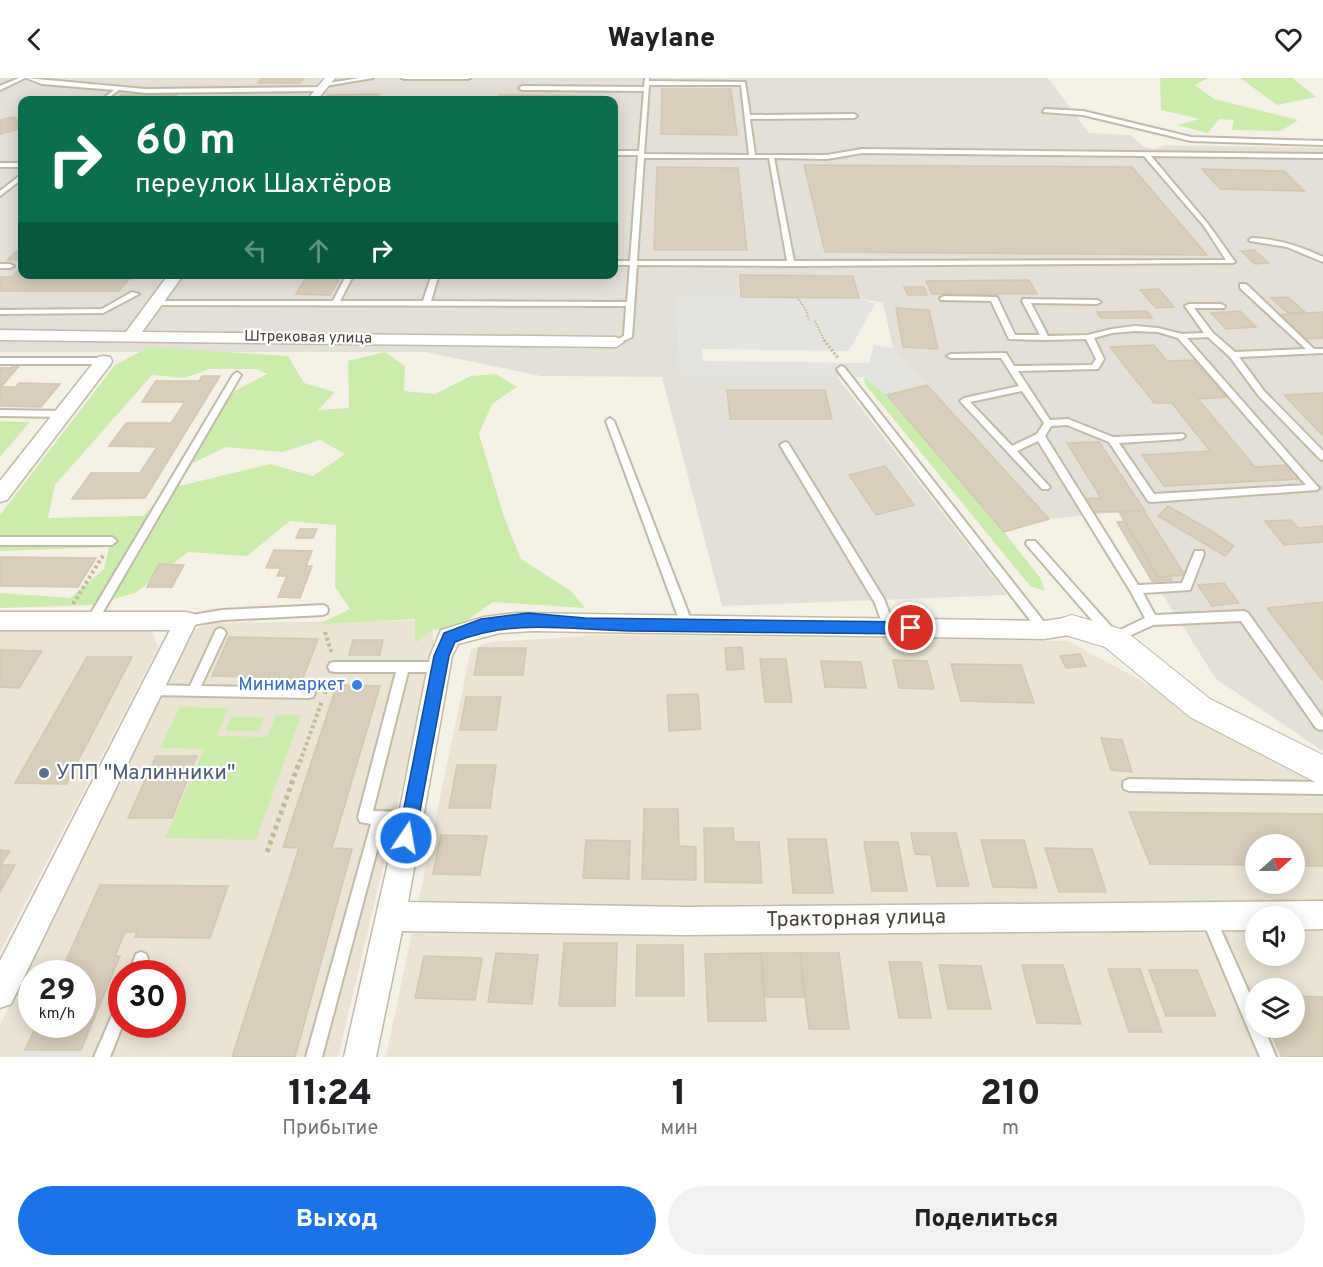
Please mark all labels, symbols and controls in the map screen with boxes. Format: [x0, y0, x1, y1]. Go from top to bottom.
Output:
text: Waylane [608, 22, 715, 56]
icon: back [18, 23, 51, 56]
icon: heart [1272, 23, 1305, 56]
text: 60 m [135, 116, 236, 169]
icon: right [36, 120, 114, 198]
text: переулок Шахтёров [135, 168, 392, 202]
icon: left [239, 234, 272, 267]
icon: ahead [302, 234, 335, 267]
icon: right [365, 234, 398, 267]
street label: Штрековая улица [244, 327, 372, 349]
pin [885, 602, 936, 653]
icon: arrive [894, 611, 927, 644]
place label: Минимаркет [238, 674, 345, 697]
marker: Минимаркет [350, 678, 364, 692]
place label: УПП "Малинники" [56, 760, 235, 787]
marker: УПП "Малинники" [37, 766, 51, 780]
position arrow [374, 806, 438, 870]
north arrow [1245, 834, 1305, 894]
map controls [1245, 834, 1305, 1038]
street label: Тракторная улица [766, 904, 946, 934]
button: sound [1245, 906, 1305, 966]
speed limit sign: 30 [108, 960, 186, 1038]
text: 29 [39, 973, 75, 1010]
button: layers [1245, 978, 1305, 1038]
text: km/h [39, 1005, 75, 1024]
text: 11:24 [288, 1072, 372, 1118]
text: 1 [672, 1072, 687, 1118]
text: 210 [980, 1072, 1041, 1118]
text: Прибытие [282, 1116, 378, 1142]
text: мин [661, 1116, 698, 1142]
text: m [1002, 1116, 1019, 1142]
button: Выход [18, 1186, 656, 1255]
button: Поделиться [668, 1186, 1305, 1255]

